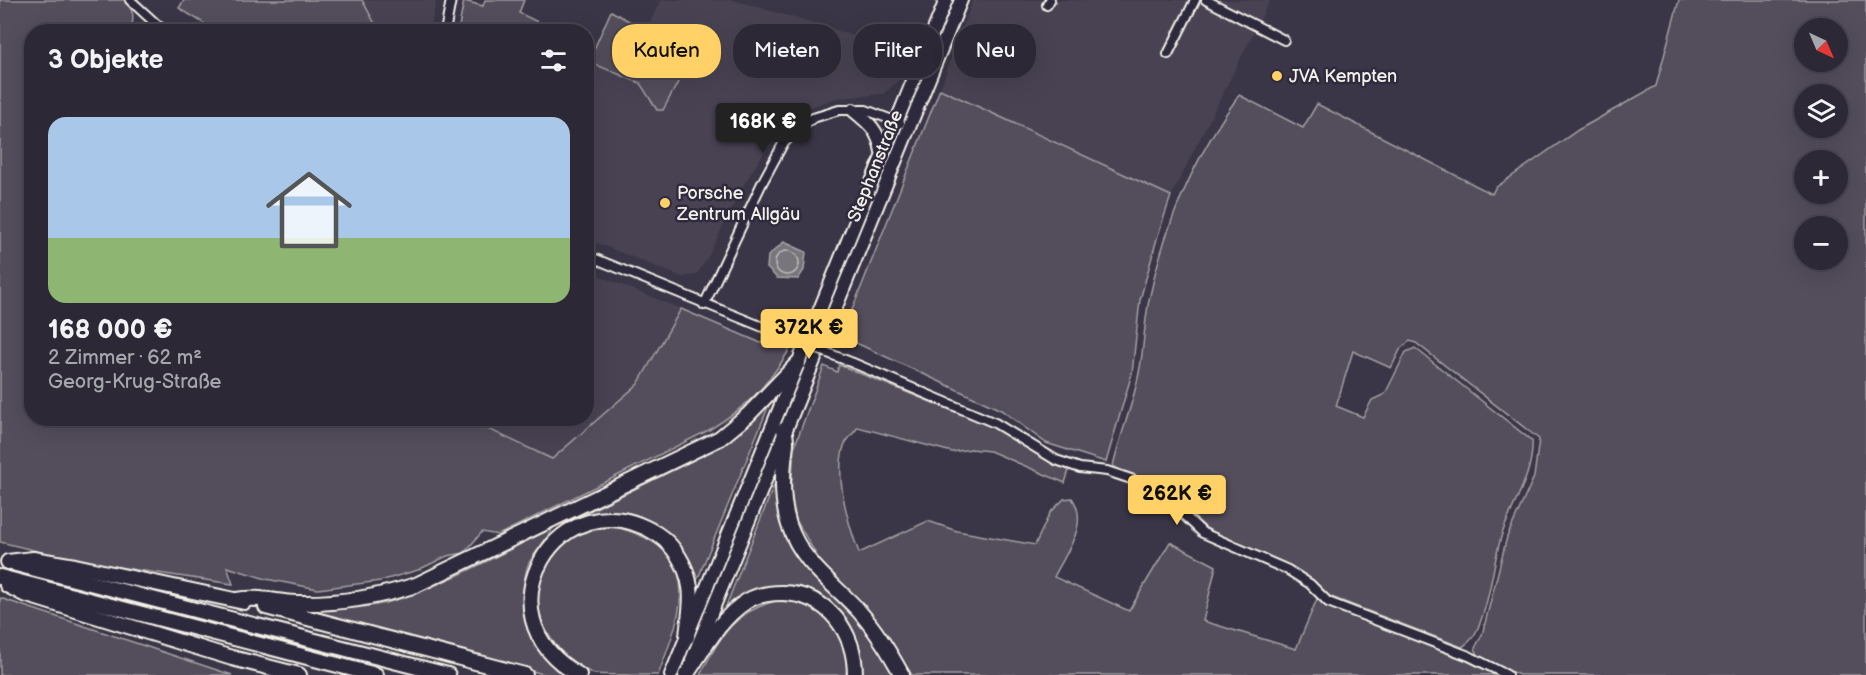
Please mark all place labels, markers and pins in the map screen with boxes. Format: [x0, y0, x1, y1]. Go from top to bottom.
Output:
place label: JVA Kempten [1289, 66, 1397, 87]
marker: JVA Kempten [1270, 69, 1284, 83]
pin: 168K € [714, 103, 812, 154]
place label: Porsche Zentrum Allgäu [676, 183, 800, 225]
marker: Porsche Zentrum Allgäu [658, 196, 672, 210]
pin: 372K € [760, 309, 858, 360]
pin: 262K € [1128, 475, 1226, 526]

